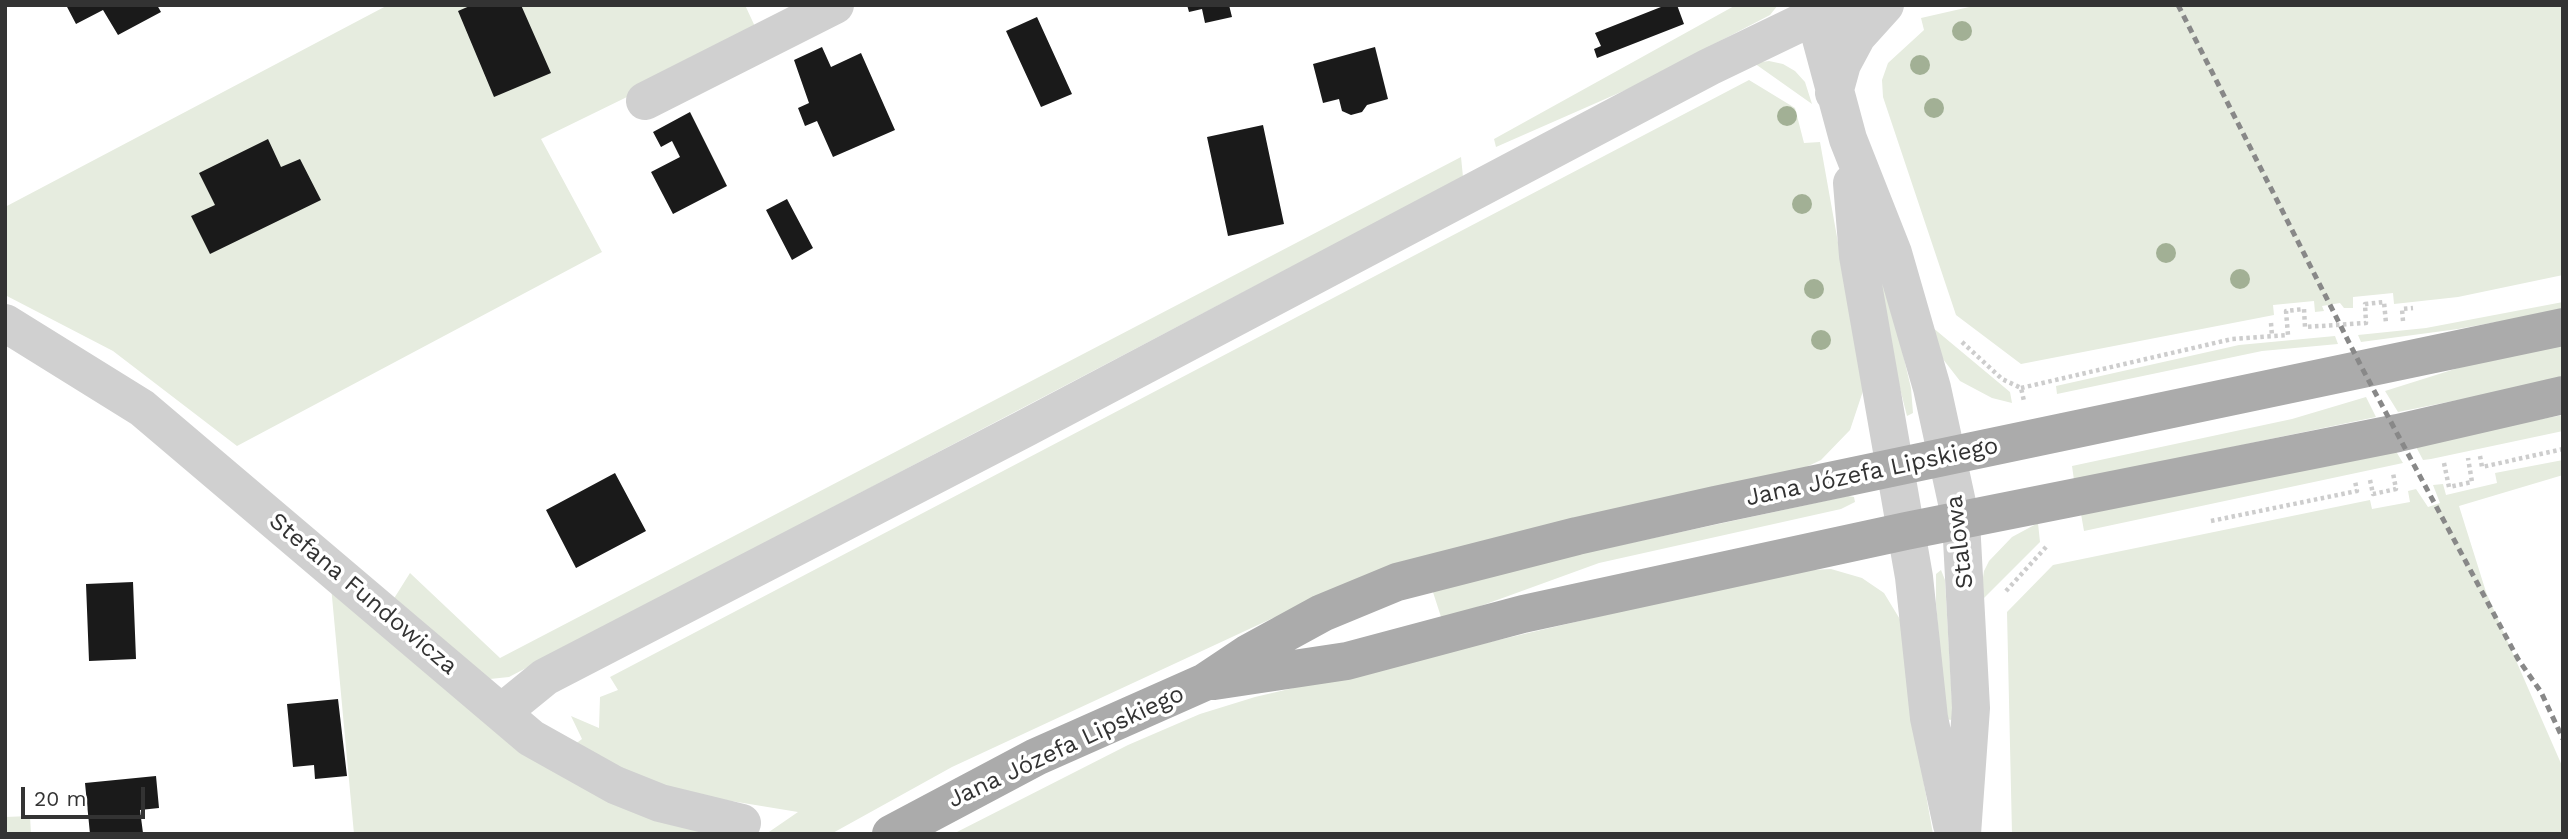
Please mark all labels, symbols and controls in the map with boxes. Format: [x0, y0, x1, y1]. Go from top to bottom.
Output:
street label: Jana Józefa Lipskiego [1743, 431, 2001, 513]
street label: Stalowa [1940, 494, 1980, 590]
street label: Stefana Fundowicza [263, 507, 463, 681]
street label: Jana Józefa Lipskiego [943, 680, 1189, 814]
scale bar [24, 772, 149, 816]
text: 20 m [34, 786, 86, 811]

